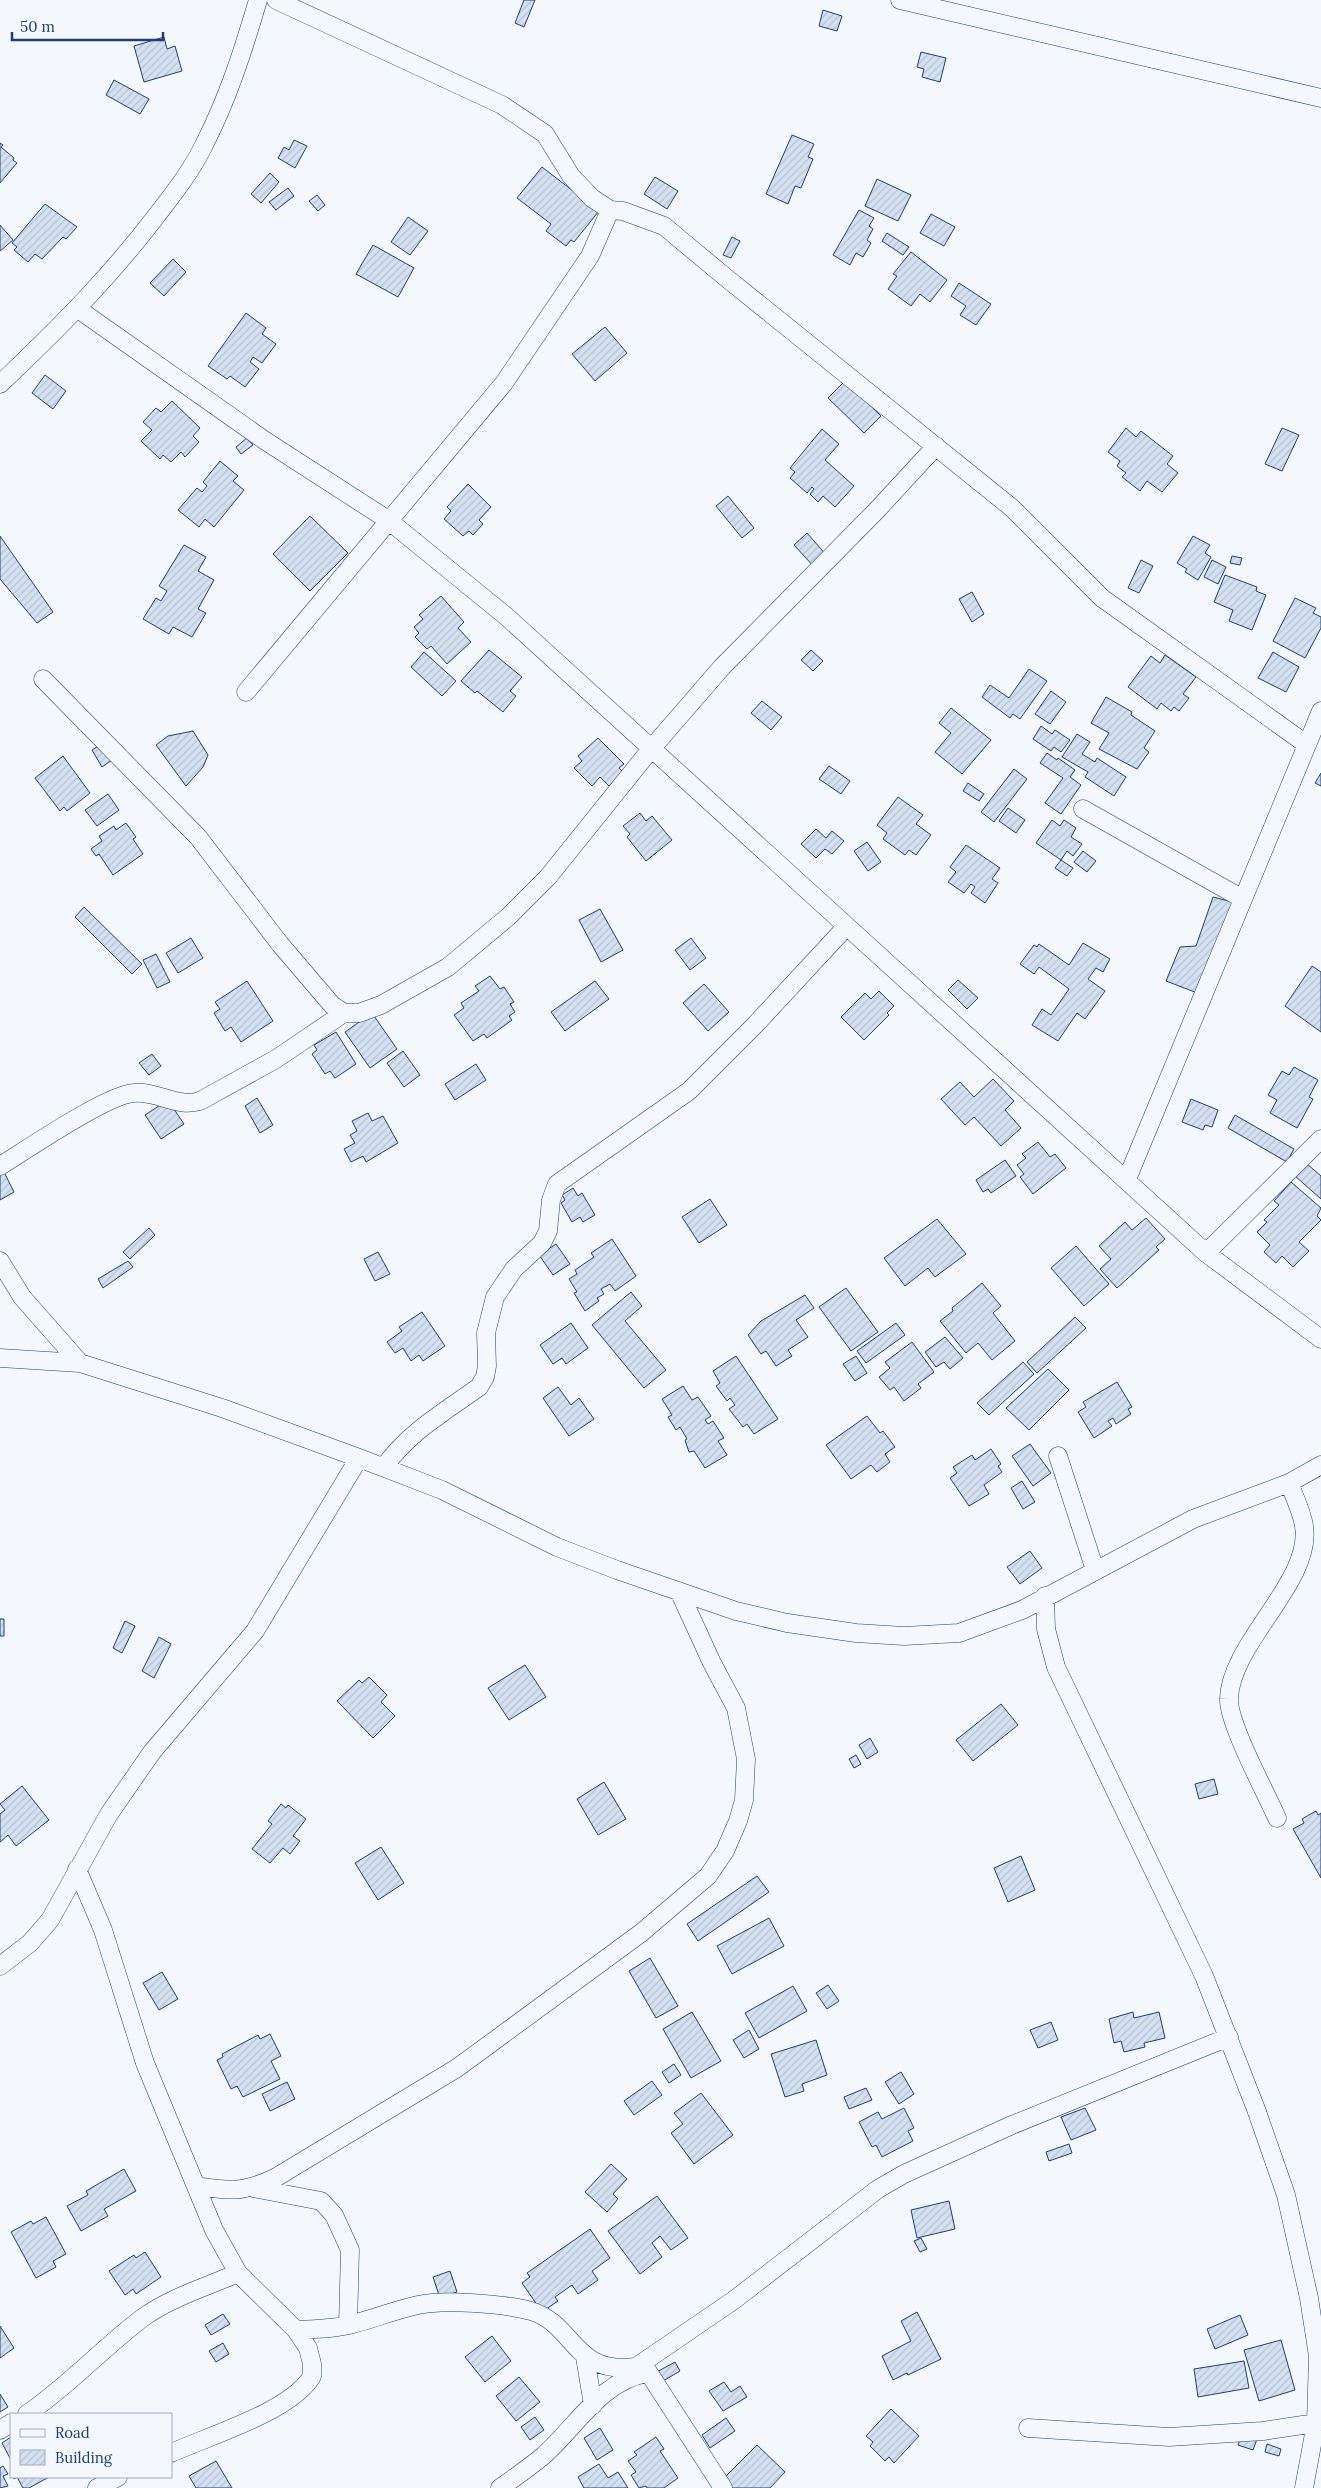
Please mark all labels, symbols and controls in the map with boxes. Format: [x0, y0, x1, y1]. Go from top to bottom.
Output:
scale bar [12, 10, 164, 42]
text: 50 m [20, 17, 55, 36]
legend [10, 2413, 172, 2478]
text: Road [55, 2423, 90, 2442]
text: Building [55, 2448, 113, 2467]

